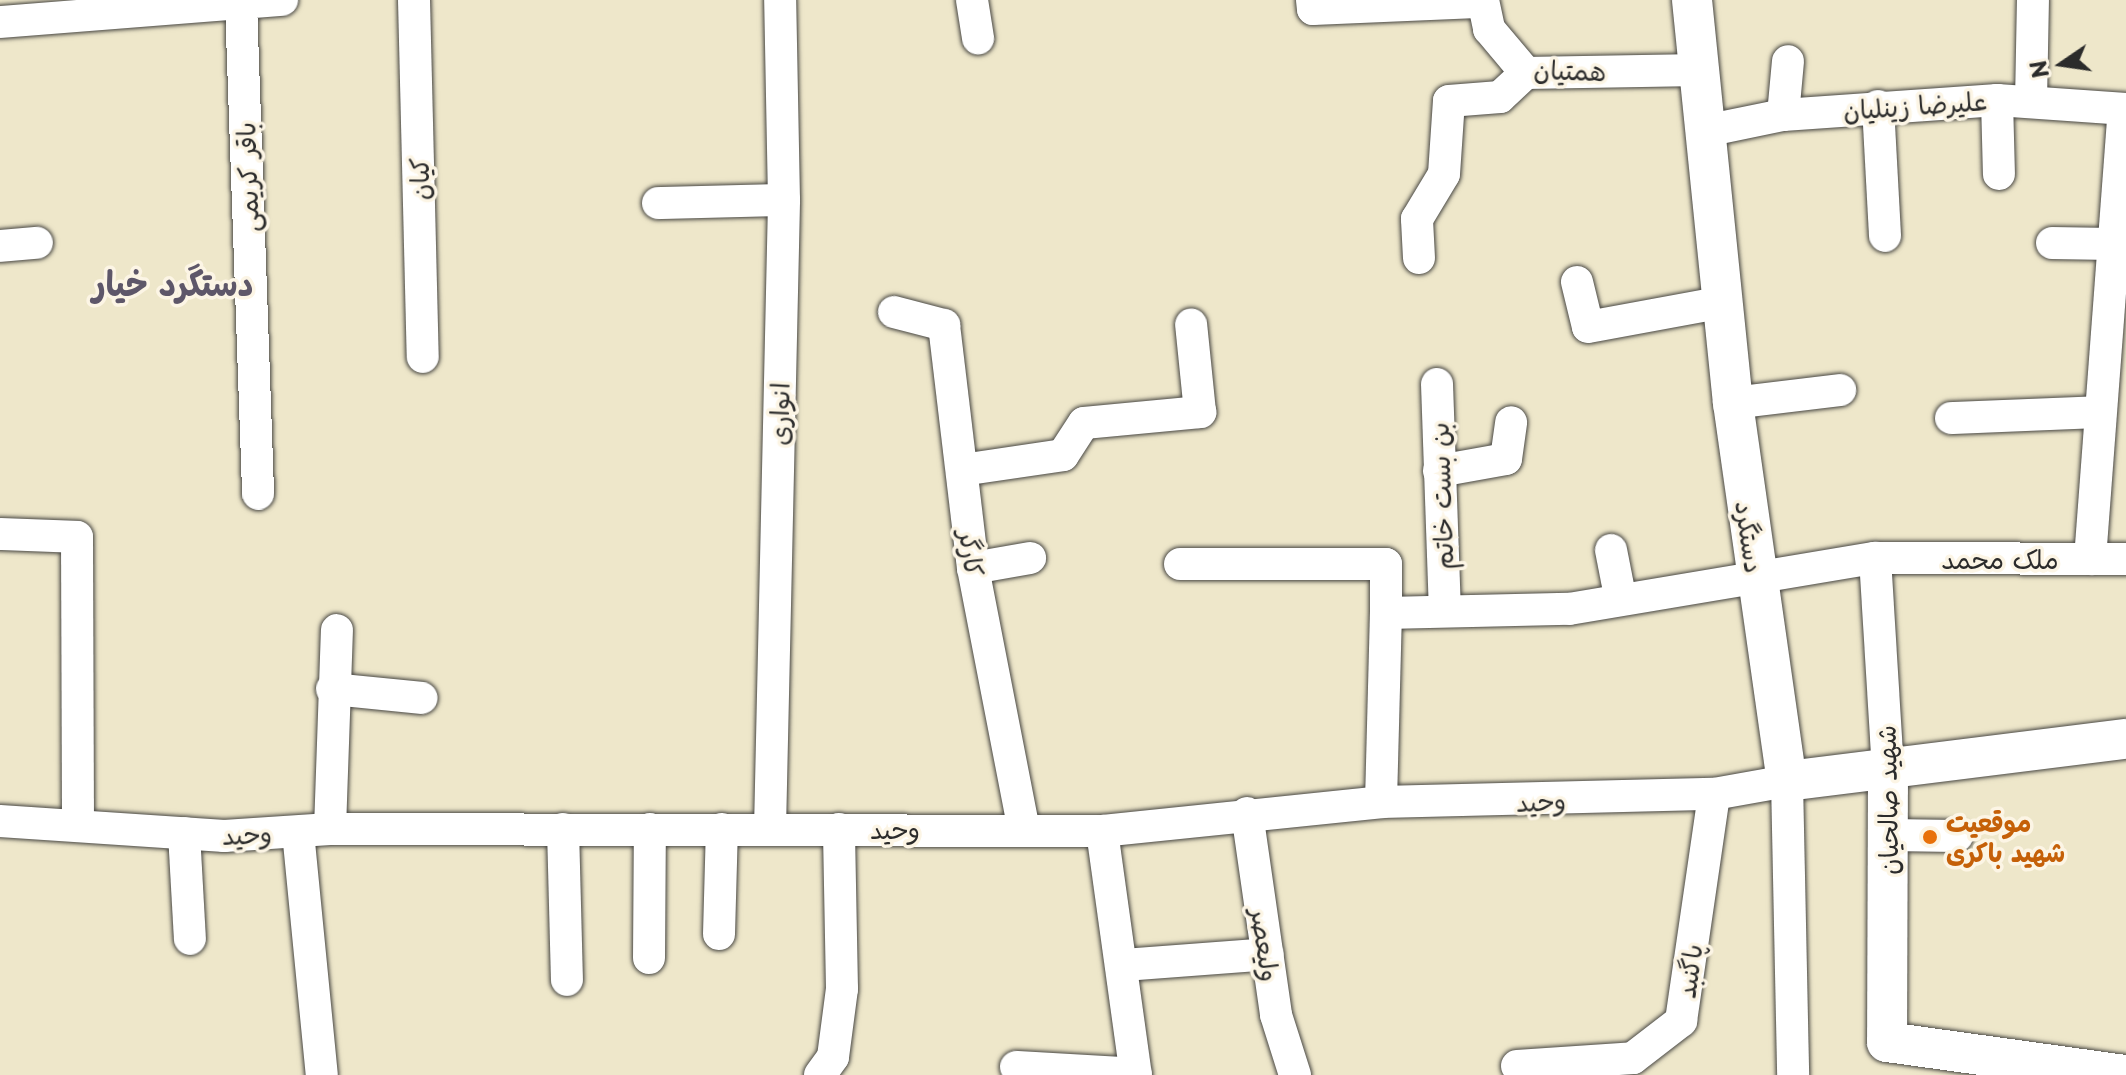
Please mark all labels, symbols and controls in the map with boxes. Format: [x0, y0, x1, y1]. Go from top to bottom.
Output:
north arrow [2022, 24, 2102, 104]
street label: همتیان [1533, 53, 1607, 87]
text: N [2020, 57, 2056, 82]
street label: علیرضا زینلیان [1842, 84, 1988, 126]
street label: باقر کریمی [229, 121, 265, 233]
street label: کیان [403, 157, 435, 201]
district label: دستگرد خیار [93, 263, 253, 303]
street label: انواری [763, 382, 795, 446]
street label: بن بست خاتم [1423, 422, 1459, 570]
street label: دستگرد [1729, 499, 1771, 575]
street label: کارگر [953, 528, 991, 578]
street label: ملک محمد [1941, 543, 2059, 575]
street label: شهید صالحیان [1870, 725, 1904, 875]
street label: وحید [1515, 785, 1567, 817]
place label: موقعیت شهید باکری [1946, 806, 2065, 868]
street label: وحید [870, 813, 920, 845]
street label: وحید [221, 818, 273, 850]
marker: موقعیت شهید باکری [1921, 828, 1939, 846]
street label: ولیعصر [1245, 907, 1287, 983]
street label: پاگنبد [1670, 942, 1708, 1000]

